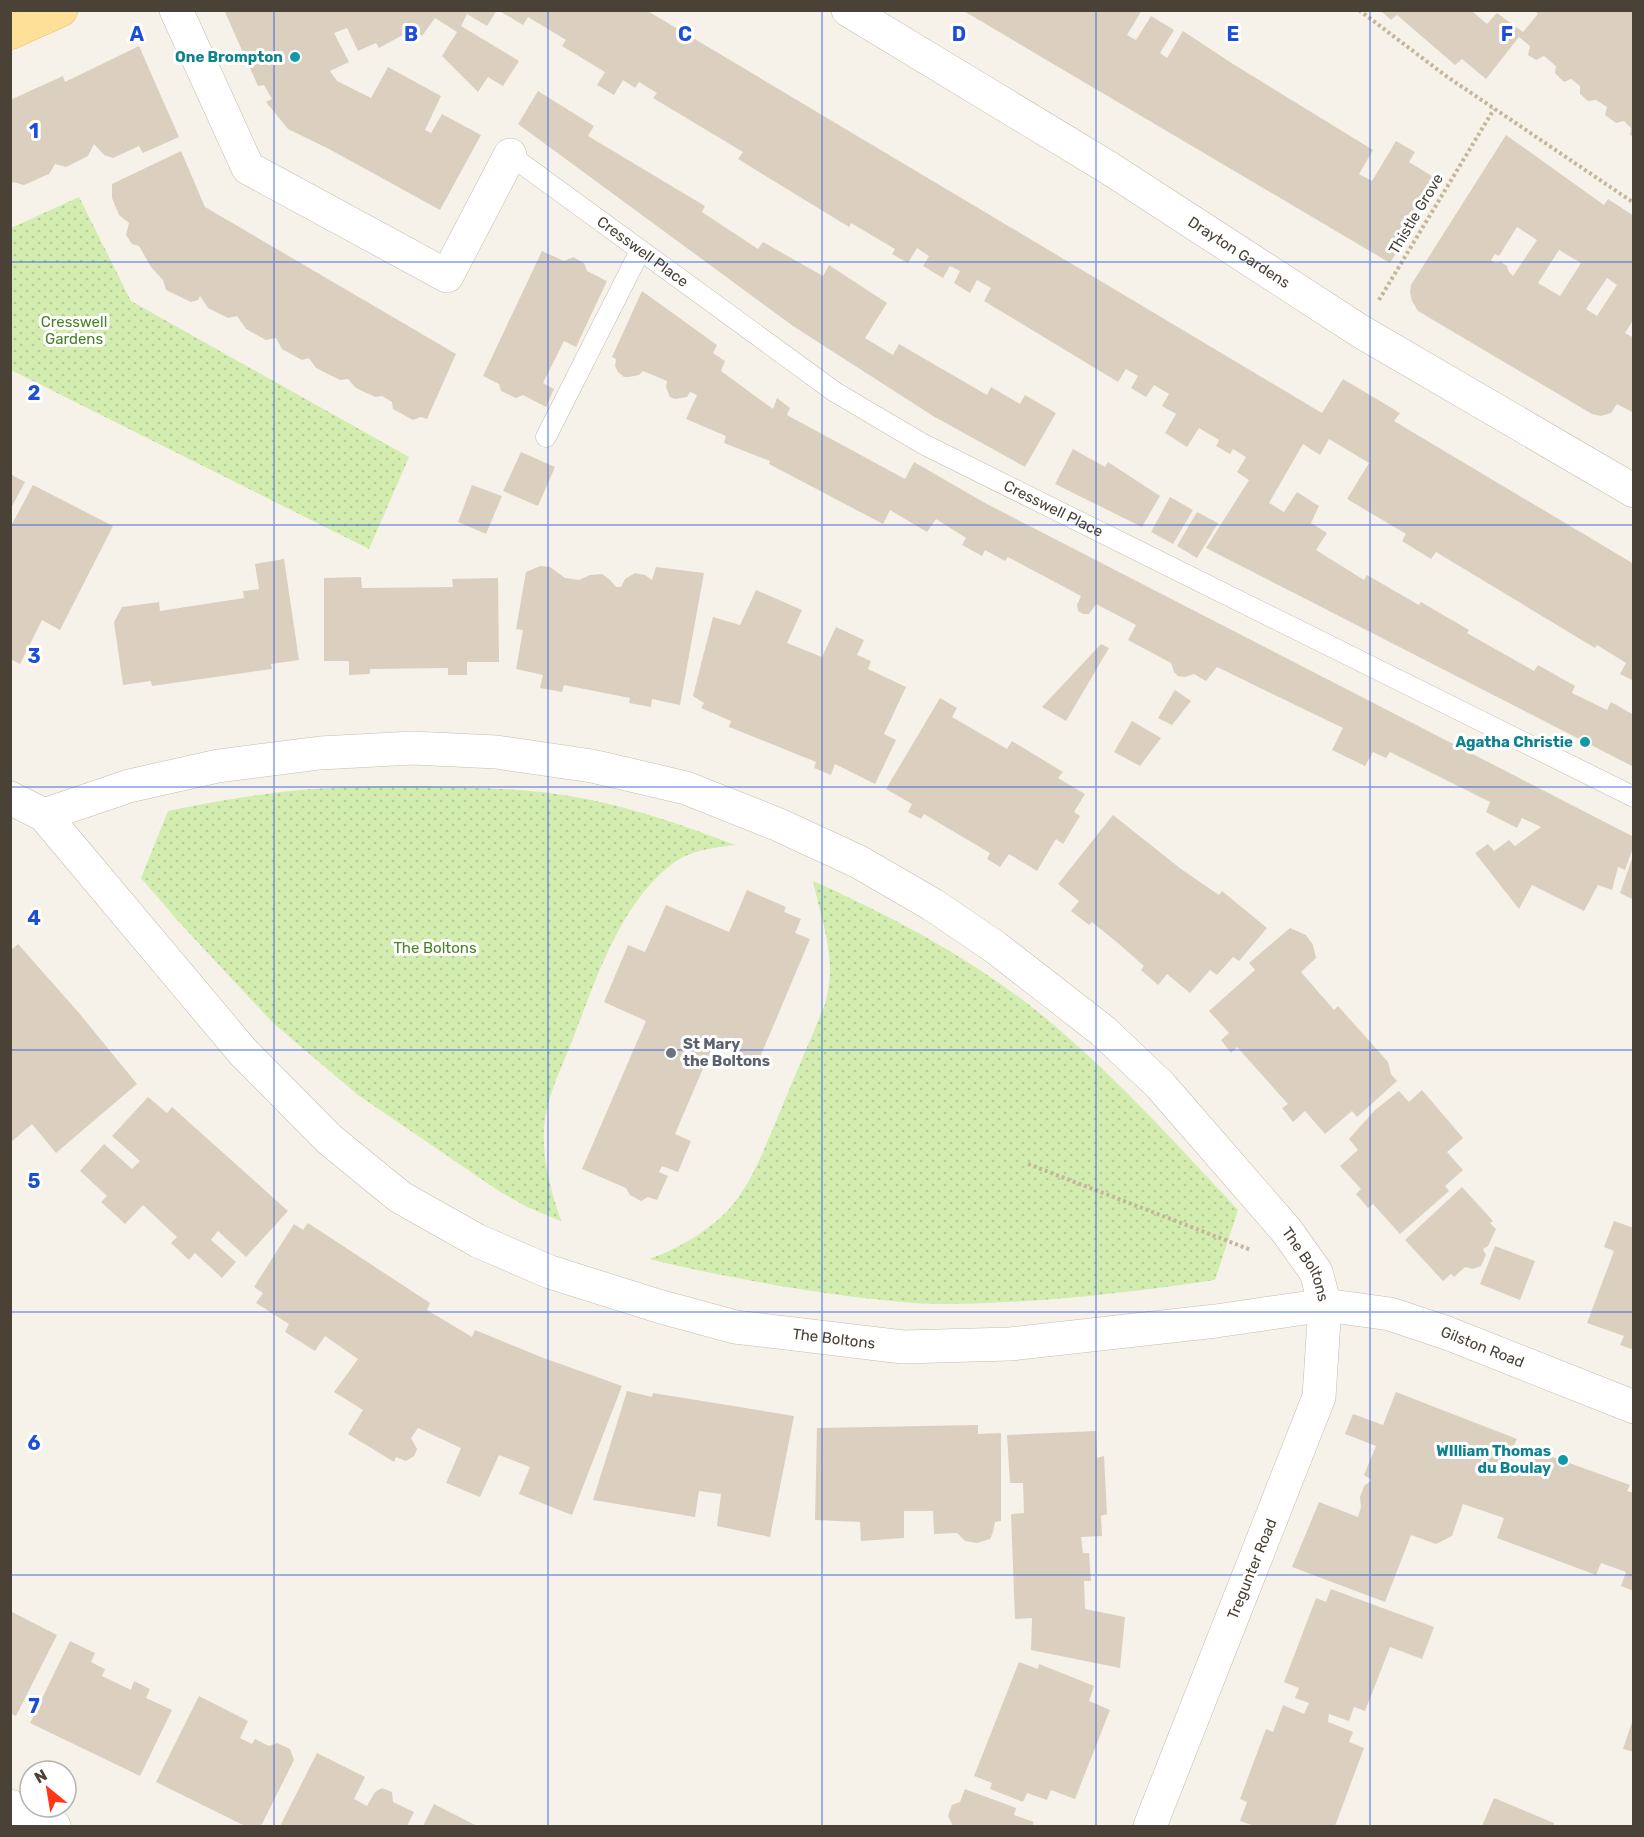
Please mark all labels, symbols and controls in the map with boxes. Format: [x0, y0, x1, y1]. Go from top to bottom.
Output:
text: A [130, 22, 145, 46]
text: B [404, 22, 418, 46]
text: C [678, 22, 692, 46]
text: D [952, 22, 966, 46]
text: E [1227, 22, 1239, 46]
text: F [1501, 22, 1513, 46]
place label: One Brompton [175, 48, 283, 66]
marker: One Brompton [288, 50, 302, 64]
text: 1 [29, 119, 39, 143]
street label: Thistle Grove [1385, 170, 1447, 258]
street label: Cresswell Place [593, 212, 692, 291]
street label: Drayton Gardens [1185, 213, 1293, 292]
park label: Cresswell Gardens [41, 313, 107, 348]
text: 2 [28, 381, 41, 405]
street label: Cresswell Place [1001, 477, 1106, 541]
text: 3 [27, 644, 41, 668]
place label: Agatha Christie [1455, 733, 1573, 751]
marker: Agatha Christie [1578, 735, 1592, 749]
text: 4 [27, 906, 41, 930]
park label: The Boltons [393, 939, 477, 957]
place label: St Mary the Boltons [683, 1035, 770, 1070]
marker: St Mary the Boltons [664, 1046, 678, 1060]
text: 5 [28, 1169, 41, 1193]
street label: The Boltons [1278, 1224, 1333, 1304]
street label: Gilston Road [1439, 1323, 1527, 1372]
street label: The Boltons [791, 1325, 877, 1353]
text: 6 [27, 1431, 41, 1455]
place label: WIlliam Thomas du Boulay [1436, 1442, 1551, 1477]
marker: WIlliam Thomas du Boulay [1556, 1453, 1570, 1467]
street label: Tregunter Road [1224, 1516, 1280, 1622]
text: 7 [28, 1694, 40, 1718]
north arrow [18, 1759, 78, 1819]
text: N [31, 1765, 50, 1788]

